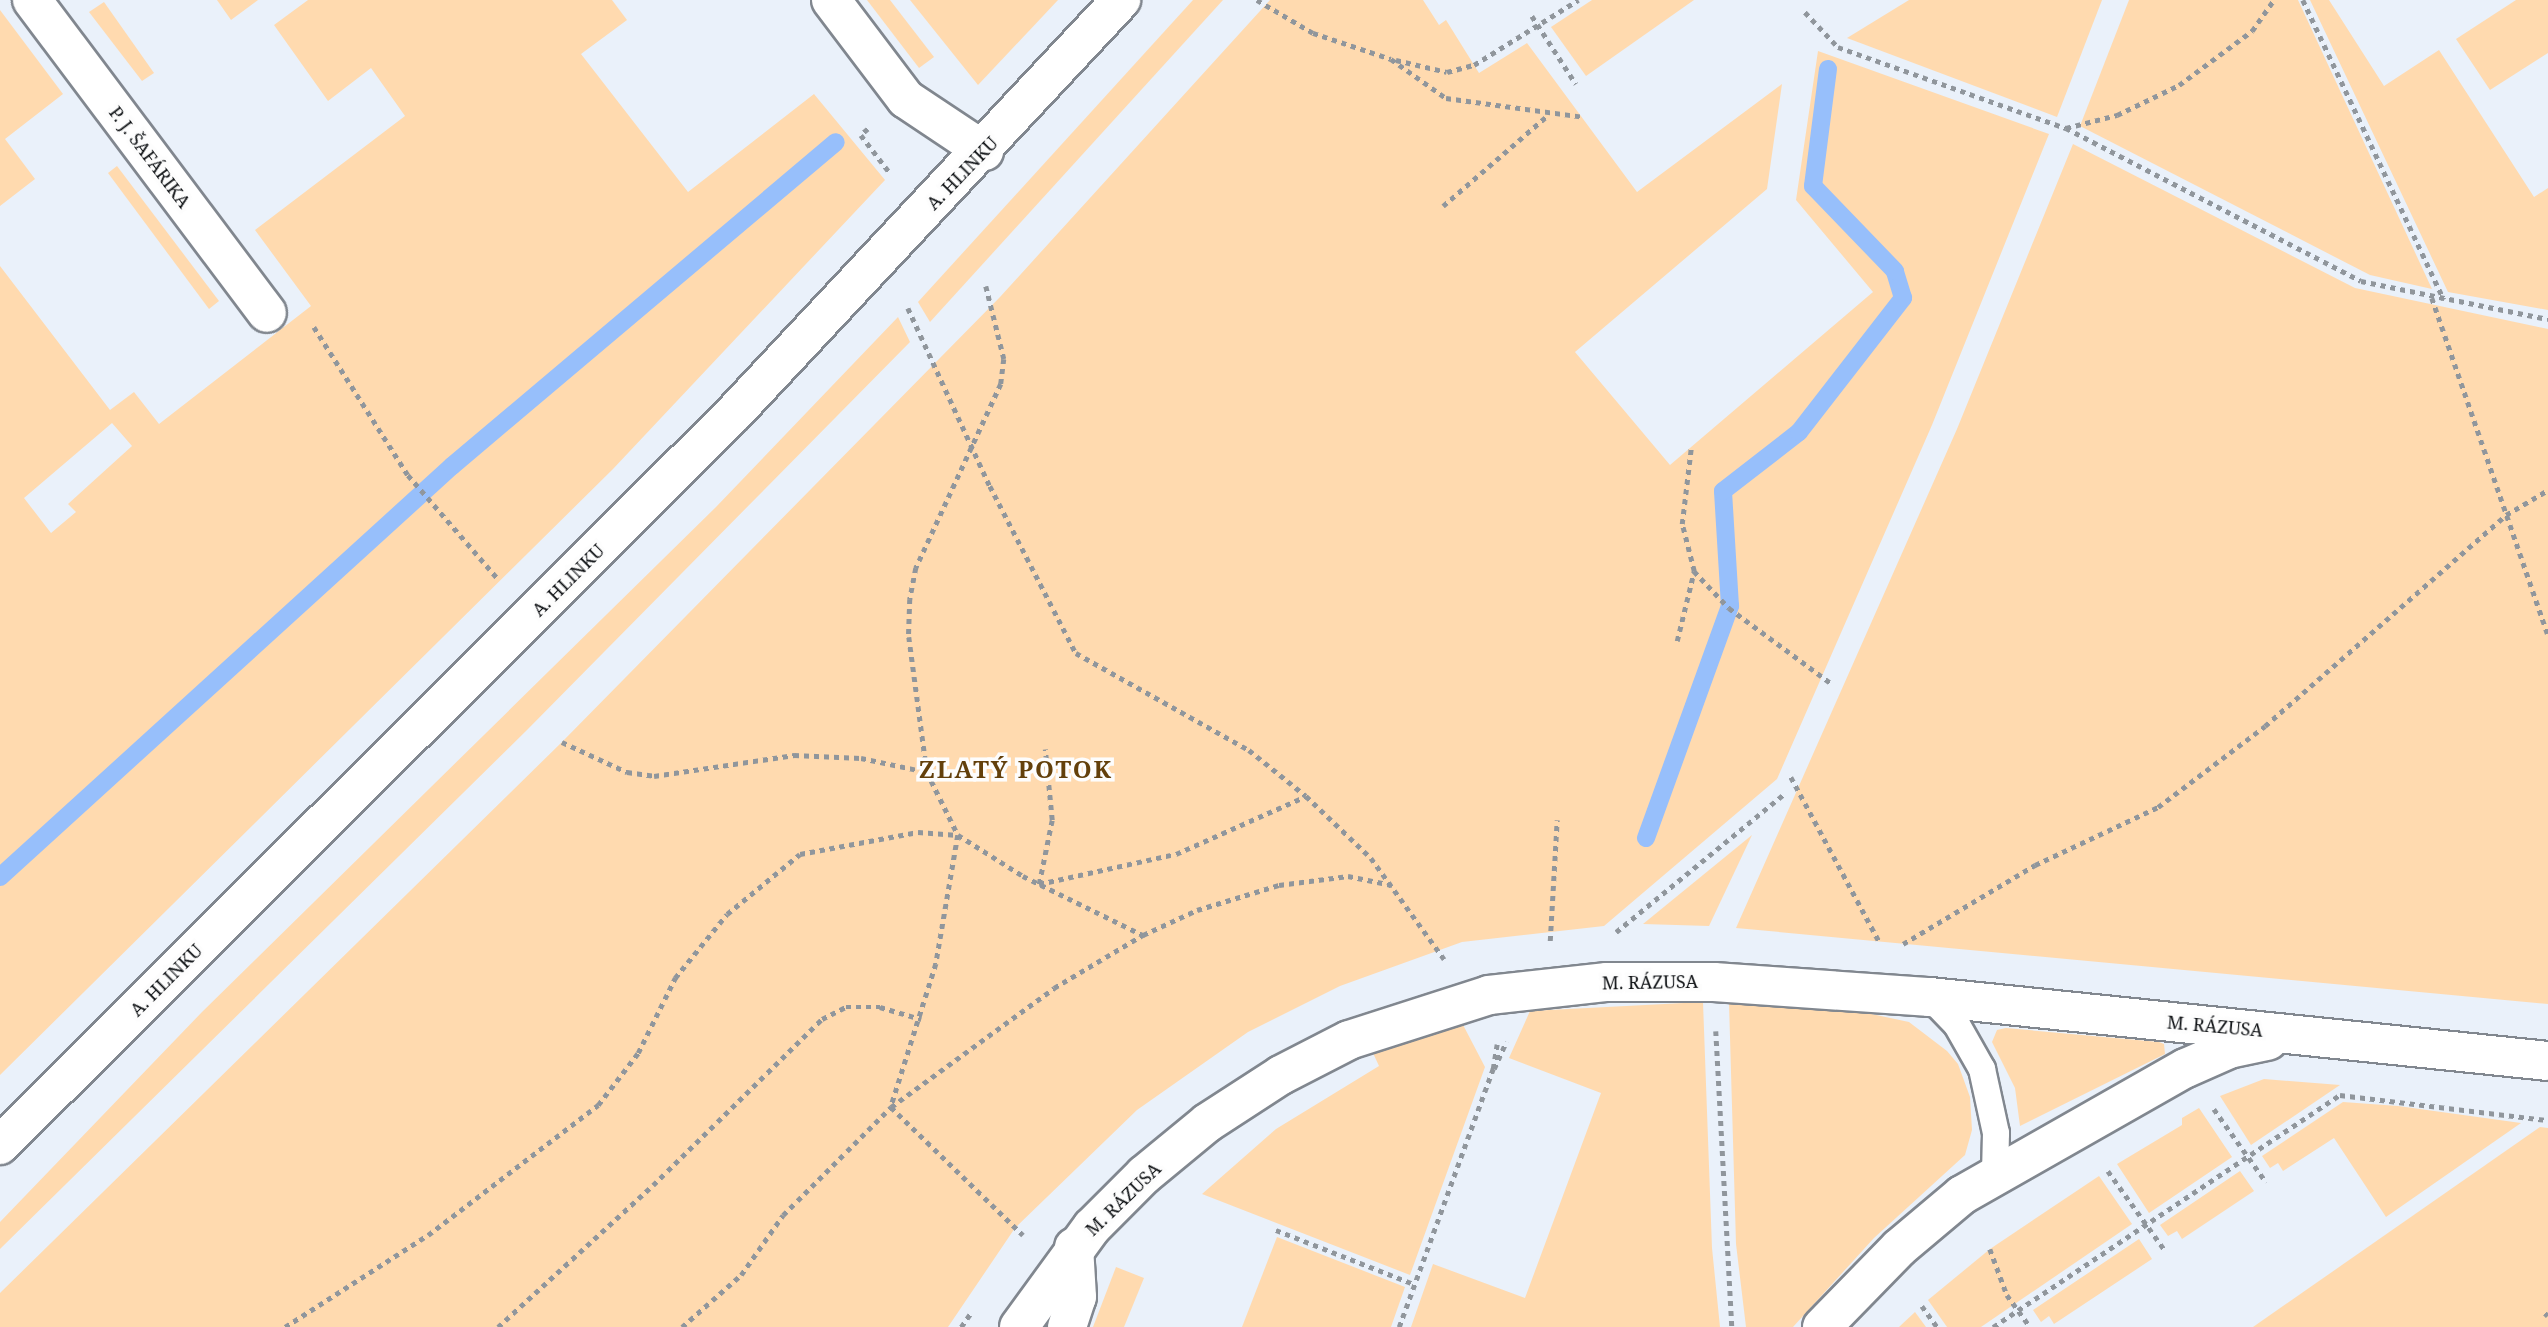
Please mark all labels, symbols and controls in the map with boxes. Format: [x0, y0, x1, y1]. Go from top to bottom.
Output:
street label: P. J. ŠAFÁRIKA [105, 102, 195, 212]
street label: A. HLINKU [922, 132, 1002, 214]
street label: A. HLINKU [527, 539, 609, 621]
district label: ZLATÝ POTOK [920, 755, 1112, 783]
street label: A. HLINKU [125, 939, 207, 1021]
street label: M. RÁZUSA [1602, 970, 1698, 994]
street label: M. RÁZUSA [2166, 1011, 2264, 1041]
street label: M. RÁZUSA [1081, 1158, 1165, 1240]

